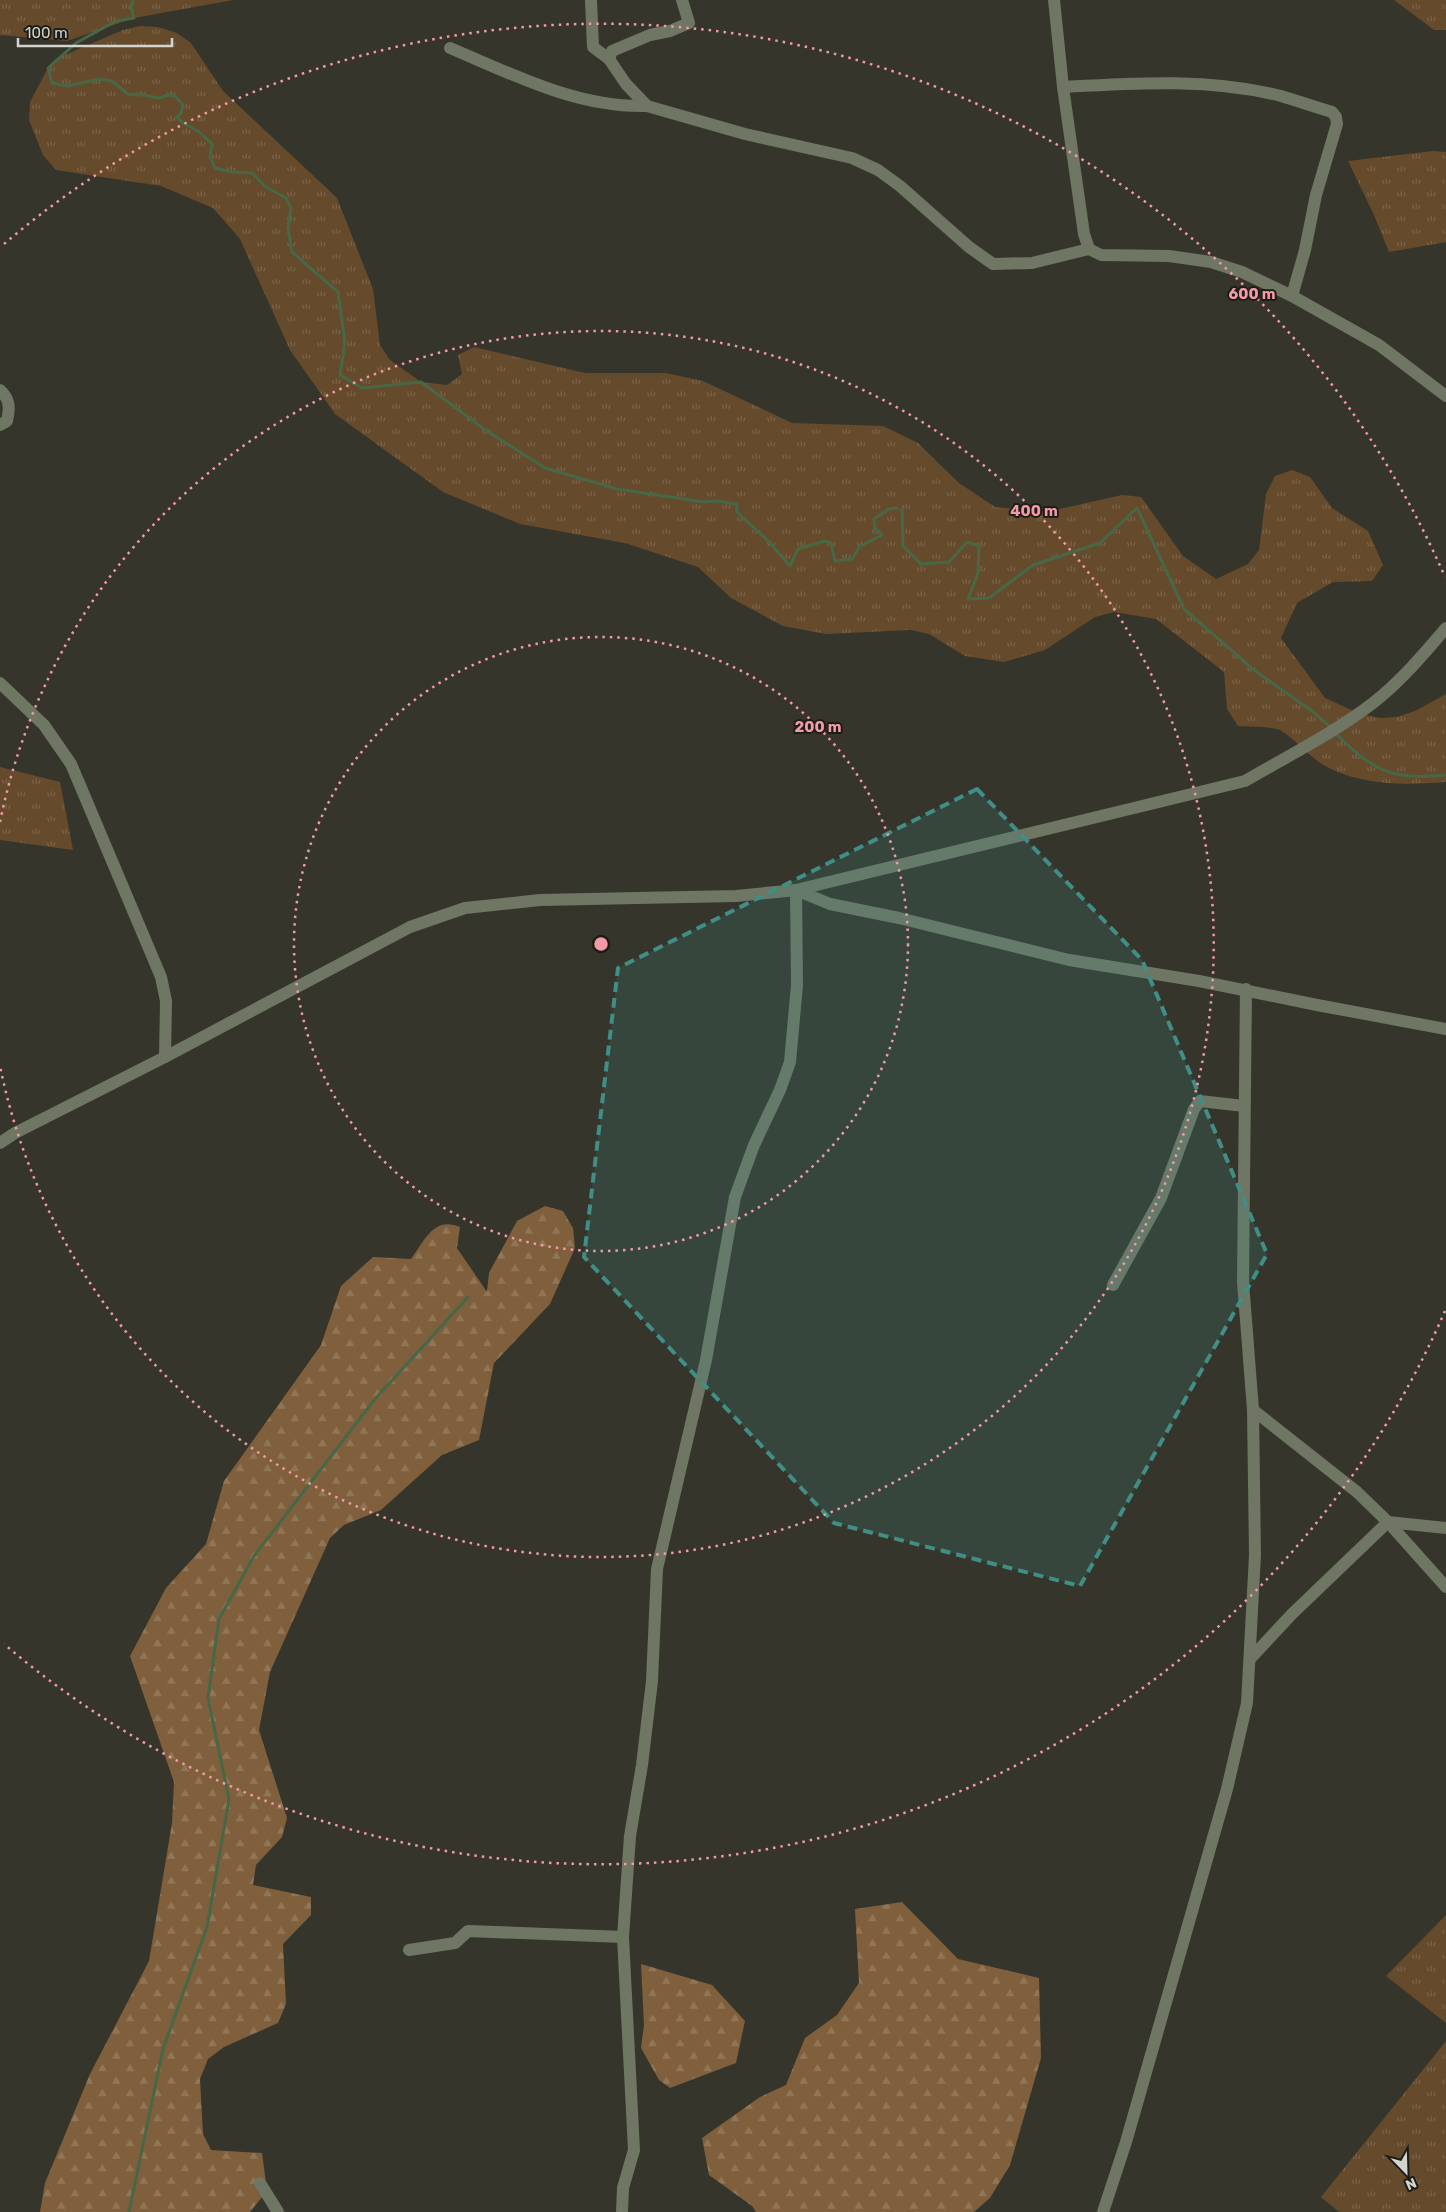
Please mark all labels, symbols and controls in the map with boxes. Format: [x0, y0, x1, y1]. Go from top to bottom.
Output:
scale bar [18, 15, 171, 47]
text: 100 m [25, 24, 67, 42]
text: 600 m [1228, 285, 1276, 303]
text: 400 m [1010, 502, 1058, 520]
text: 200 m [794, 718, 842, 736]
centre of rings [592, 935, 610, 953]
north arrow [1381, 2147, 1431, 2197]
text: N [1403, 2174, 1419, 2193]

